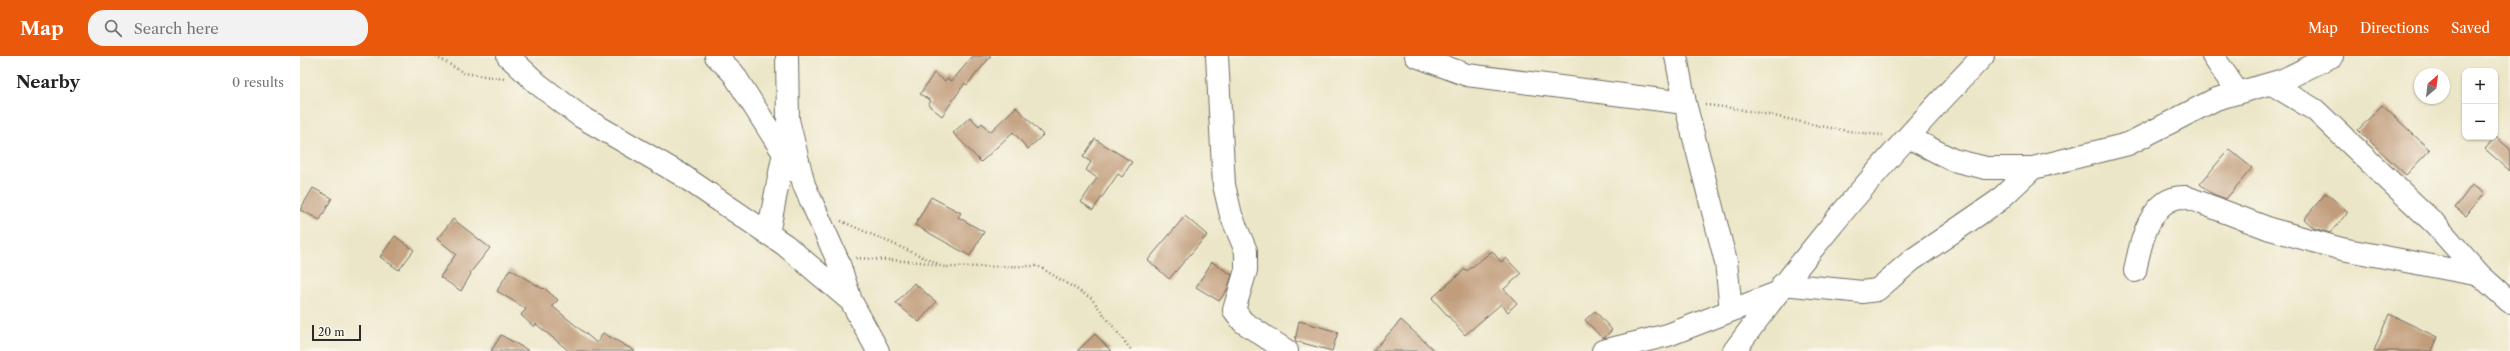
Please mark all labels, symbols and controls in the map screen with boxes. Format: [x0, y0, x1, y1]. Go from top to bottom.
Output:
search box [88, 10, 368, 46]
text: Map [20, 17, 64, 40]
icon: search [102, 17, 124, 39]
text: Search here [134, 19, 219, 38]
text: Map [2308, 19, 2338, 37]
text: Directions [2360, 19, 2429, 37]
text: Saved [2451, 19, 2490, 37]
north arrow [2414, 68, 2450, 104]
map controls [2462, 68, 2498, 140]
button: + [2462, 68, 2498, 104]
text: Nearby [16, 72, 80, 92]
text: 0 results [232, 74, 284, 90]
button: − [2462, 104, 2498, 140]
scale bar [312, 323, 361, 342]
text: 20 m [318, 325, 344, 339]

